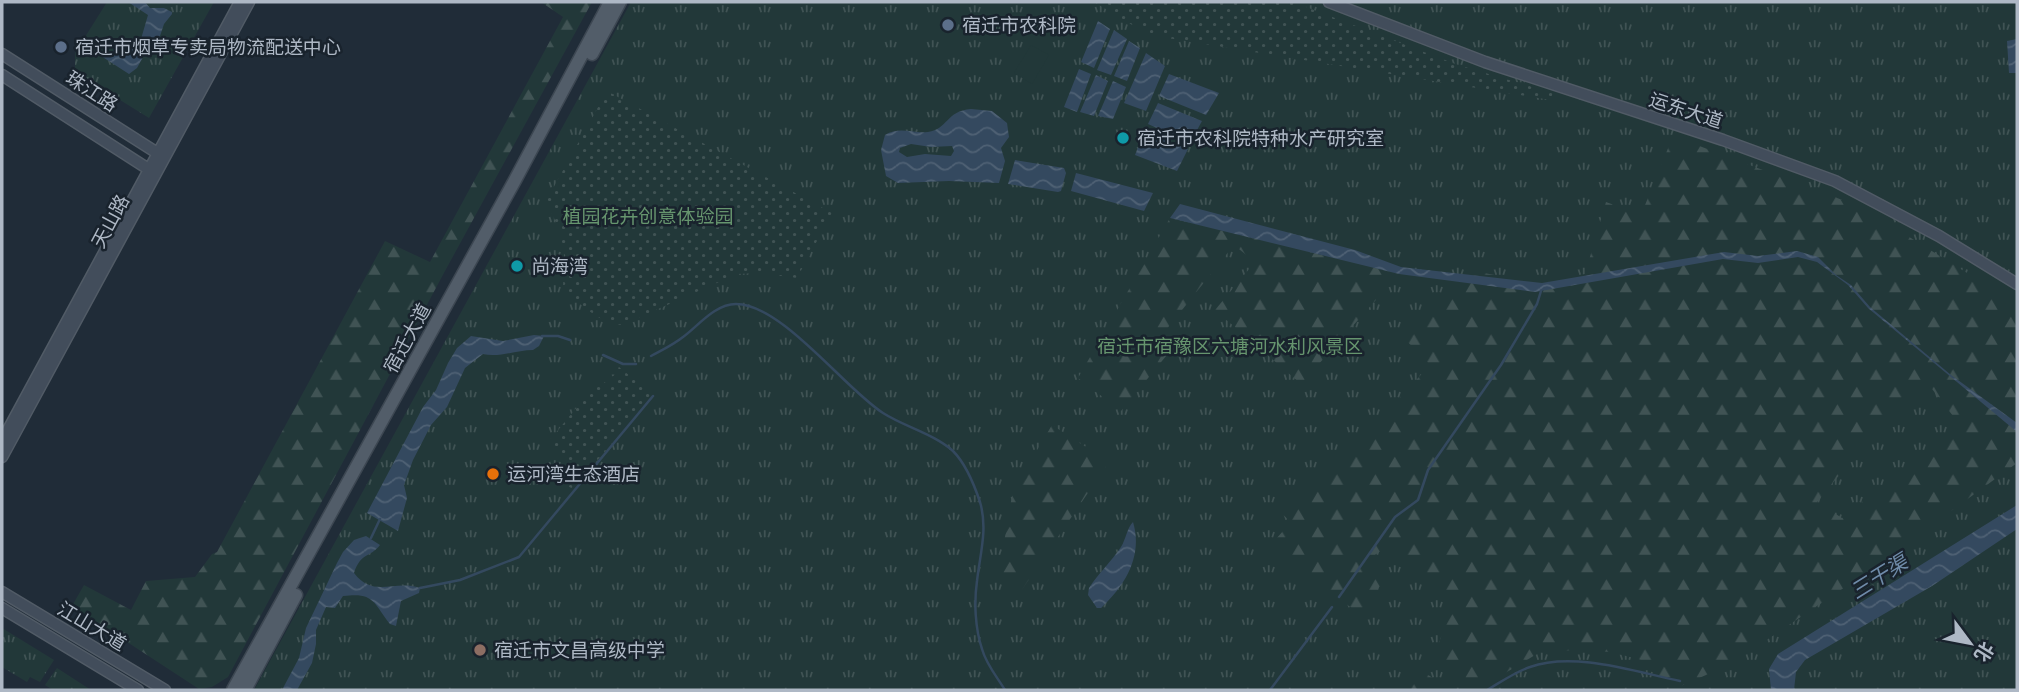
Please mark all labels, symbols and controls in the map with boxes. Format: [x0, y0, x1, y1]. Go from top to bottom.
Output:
place label: 宿迁市农科院 [962, 14, 1076, 36]
marker: 宿迁市农科院 [940, 17, 956, 33]
place label: 宿迁市烟草专卖局物流配送中心 [75, 36, 341, 58]
marker: 宿迁市烟草专卖局物流配送中心 [53, 39, 69, 55]
street label: 珠江路 [62, 66, 122, 116]
street label: 运东大道 [1646, 88, 1726, 132]
place label: 宿迁市农科院特种水产研究室 [1137, 127, 1384, 149]
marker: 宿迁市农科院特种水产研究室 [1115, 130, 1131, 146]
street label: 天山路 [87, 191, 133, 251]
park label: 植园花卉创意体验园 [562, 205, 734, 227]
place label: 尚海湾 [531, 255, 588, 277]
marker: 尚海湾 [509, 258, 525, 274]
street label: 宿迁大道 [379, 299, 435, 377]
park label: 宿迁市宿豫区六塘河水利风景区 [1097, 335, 1363, 357]
place label: 运河湾生态酒店 [507, 463, 640, 485]
marker: 运河湾生态酒店 [485, 466, 501, 482]
water label: 三干渠 [1846, 549, 1915, 604]
street label: 江山大道 [54, 597, 130, 655]
north arrow [1935, 608, 2005, 678]
text: 北 [1970, 638, 1999, 666]
place label: 宿迁市文昌高级中学 [494, 639, 665, 661]
marker: 宿迁市文昌高级中学 [472, 642, 488, 658]

